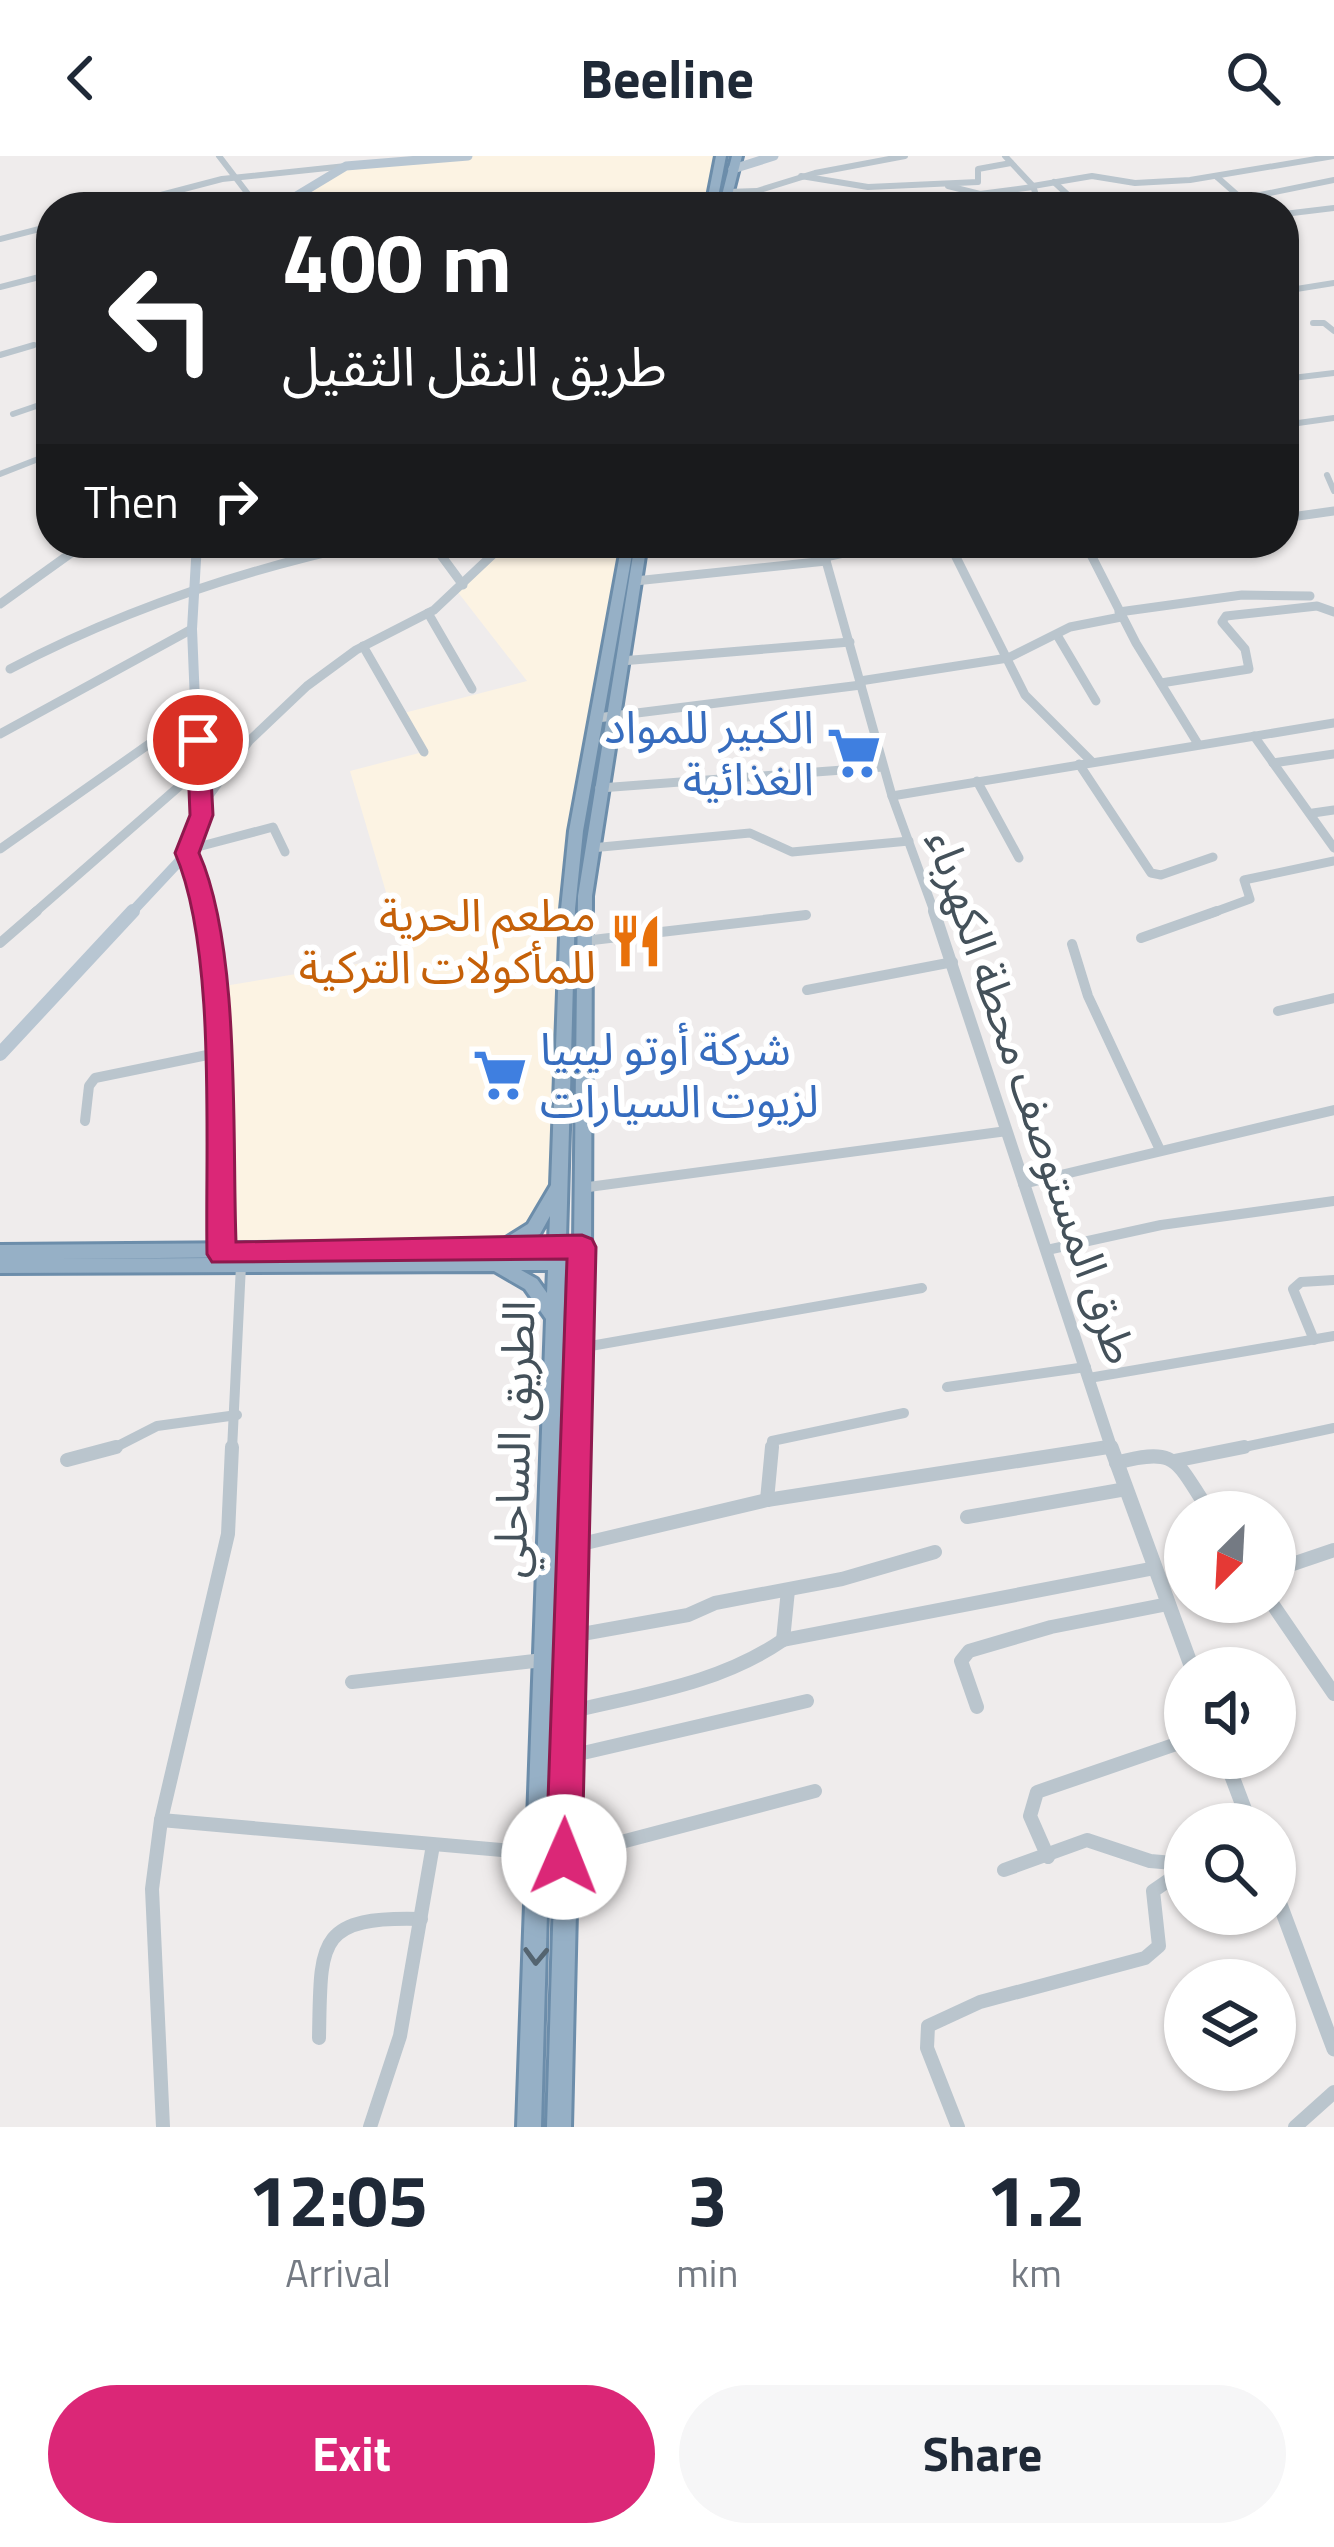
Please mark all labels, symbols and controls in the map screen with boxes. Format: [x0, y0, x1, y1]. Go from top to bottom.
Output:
text: Beeline [580, 37, 754, 119]
icon: back [48, 45, 114, 111]
icon: search [1220, 45, 1286, 111]
text: 400 m [282, 197, 512, 325]
icon: left [84, 240, 240, 396]
text: طريق النقل الثقيل [282, 325, 667, 407]
text: Then [84, 467, 179, 535]
icon: right [203, 468, 269, 534]
pin [147, 689, 249, 791]
place label: الكبير للمواد الغذائية [604, 692, 814, 812]
icon: arrive [165, 707, 231, 773]
supermarket icon: الكبير للمواد الغذائية [825, 724, 883, 782]
street label: طرق المستوصف محطة الكهرباء [910, 821, 1156, 1373]
place label: مطعم الحرية للمأكولات التركية [299, 880, 596, 1000]
restaurant icon: مطعم الحرية للمأكولات التركية [607, 912, 665, 970]
place label: شركة أوتو ليبيا لزيوت السيارات [540, 1014, 819, 1134]
supermarket icon: شركة أوتو ليبيا لزيوت السيارات [471, 1046, 529, 1104]
street label: الطريق الساحلي [474, 1299, 553, 1579]
north arrow [1164, 1491, 1296, 1623]
map controls [1164, 1491, 1296, 2091]
button: sound [1164, 1647, 1296, 1779]
position arrow [501, 1794, 627, 1920]
button: search [1164, 1803, 1296, 1935]
one-way arrow [523, 1947, 549, 1966]
button: layers [1164, 1959, 1296, 2091]
text: 12:05 [248, 2144, 428, 2254]
text: 3 [687, 2144, 727, 2254]
text: 1.2 [987, 2144, 1086, 2254]
text: Arrival [285, 2243, 391, 2302]
text: min [676, 2243, 738, 2302]
text: km [1011, 2243, 1062, 2302]
button: Exit [48, 2385, 655, 2523]
button: Share [679, 2385, 1286, 2523]

